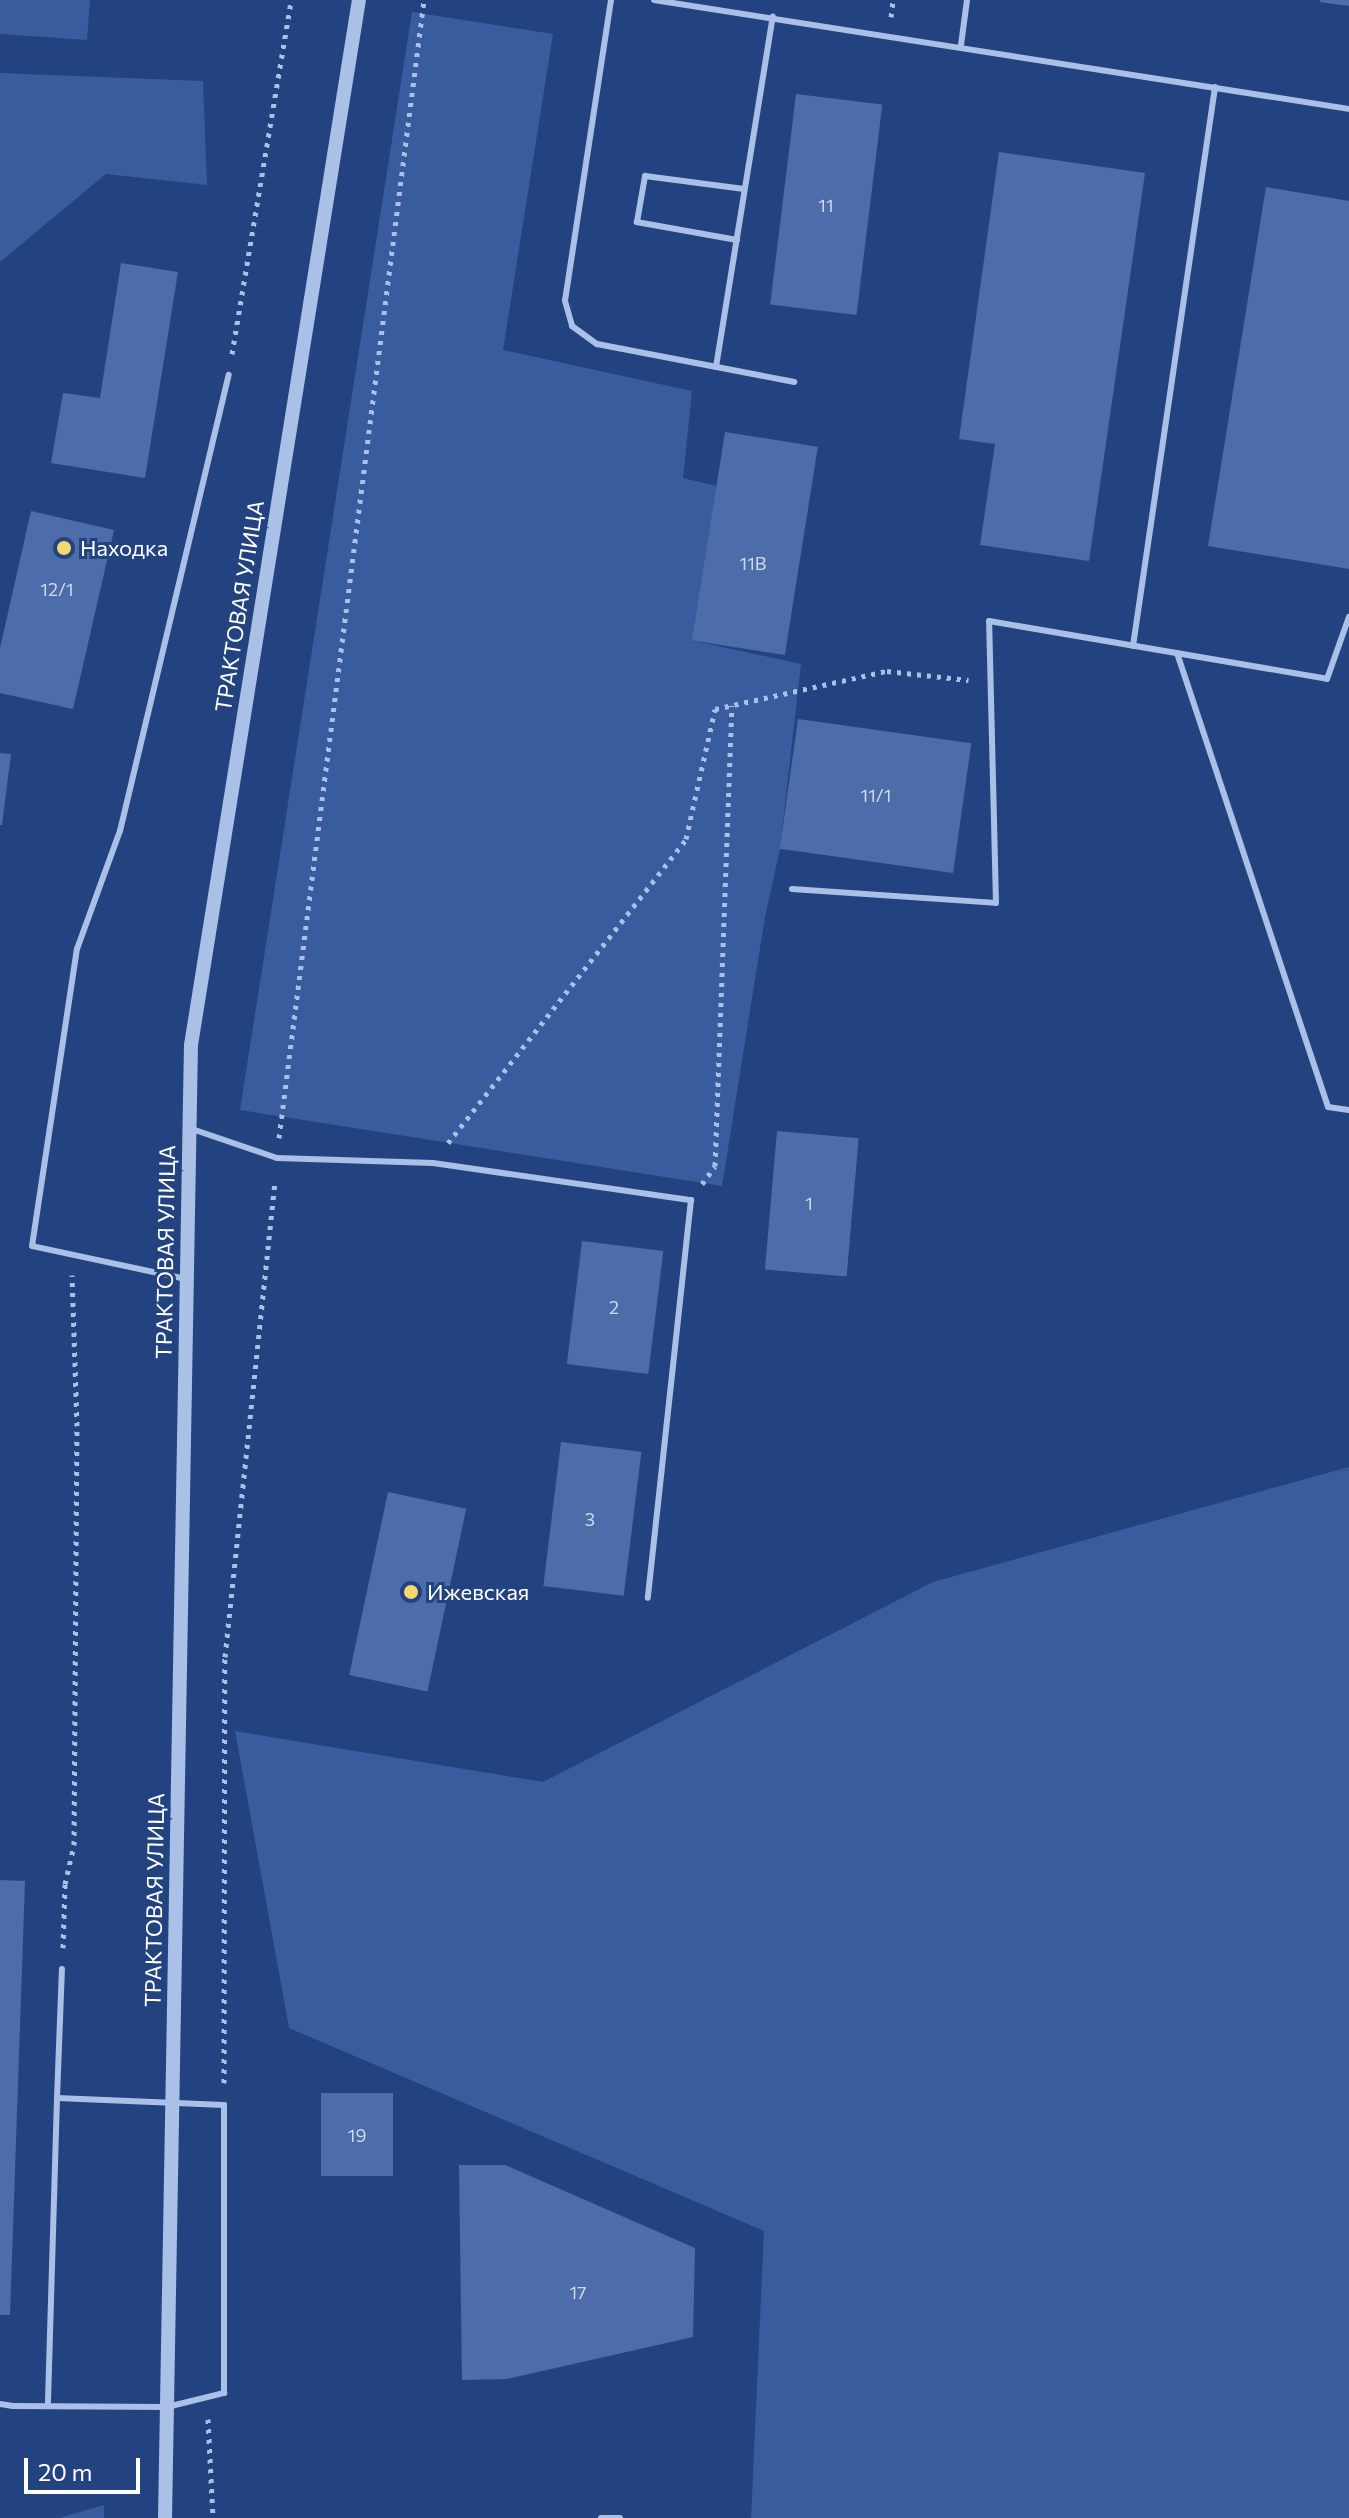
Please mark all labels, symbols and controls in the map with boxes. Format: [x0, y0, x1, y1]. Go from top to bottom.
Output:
house number: 11 [818, 194, 834, 216]
street label: ТРАКТОВАЯ УЛИЦА [209, 498, 269, 714]
place label: Находка [80, 535, 168, 561]
marker: Находка [55, 539, 73, 557]
house number: 11В [739, 552, 767, 574]
house number: 12/1 [40, 578, 74, 600]
house number: 11/1 [860, 784, 892, 806]
street label: ТРАКТОВАЯ УЛИЦА [150, 1145, 180, 1359]
house number: 1 [805, 1192, 813, 1214]
house number: 2 [609, 1296, 619, 1318]
house number: 3 [585, 1508, 595, 1530]
place label: Ижевская [427, 1579, 529, 1605]
marker: Ижевская [402, 1583, 420, 1601]
street label: ТРАКТОВАЯ УЛИЦА [139, 1793, 169, 2007]
house number: 19 [348, 2124, 366, 2146]
house number: 17 [569, 2281, 587, 2303]
scale bar [28, 2442, 144, 2492]
text: 20 m [38, 2457, 92, 2486]

